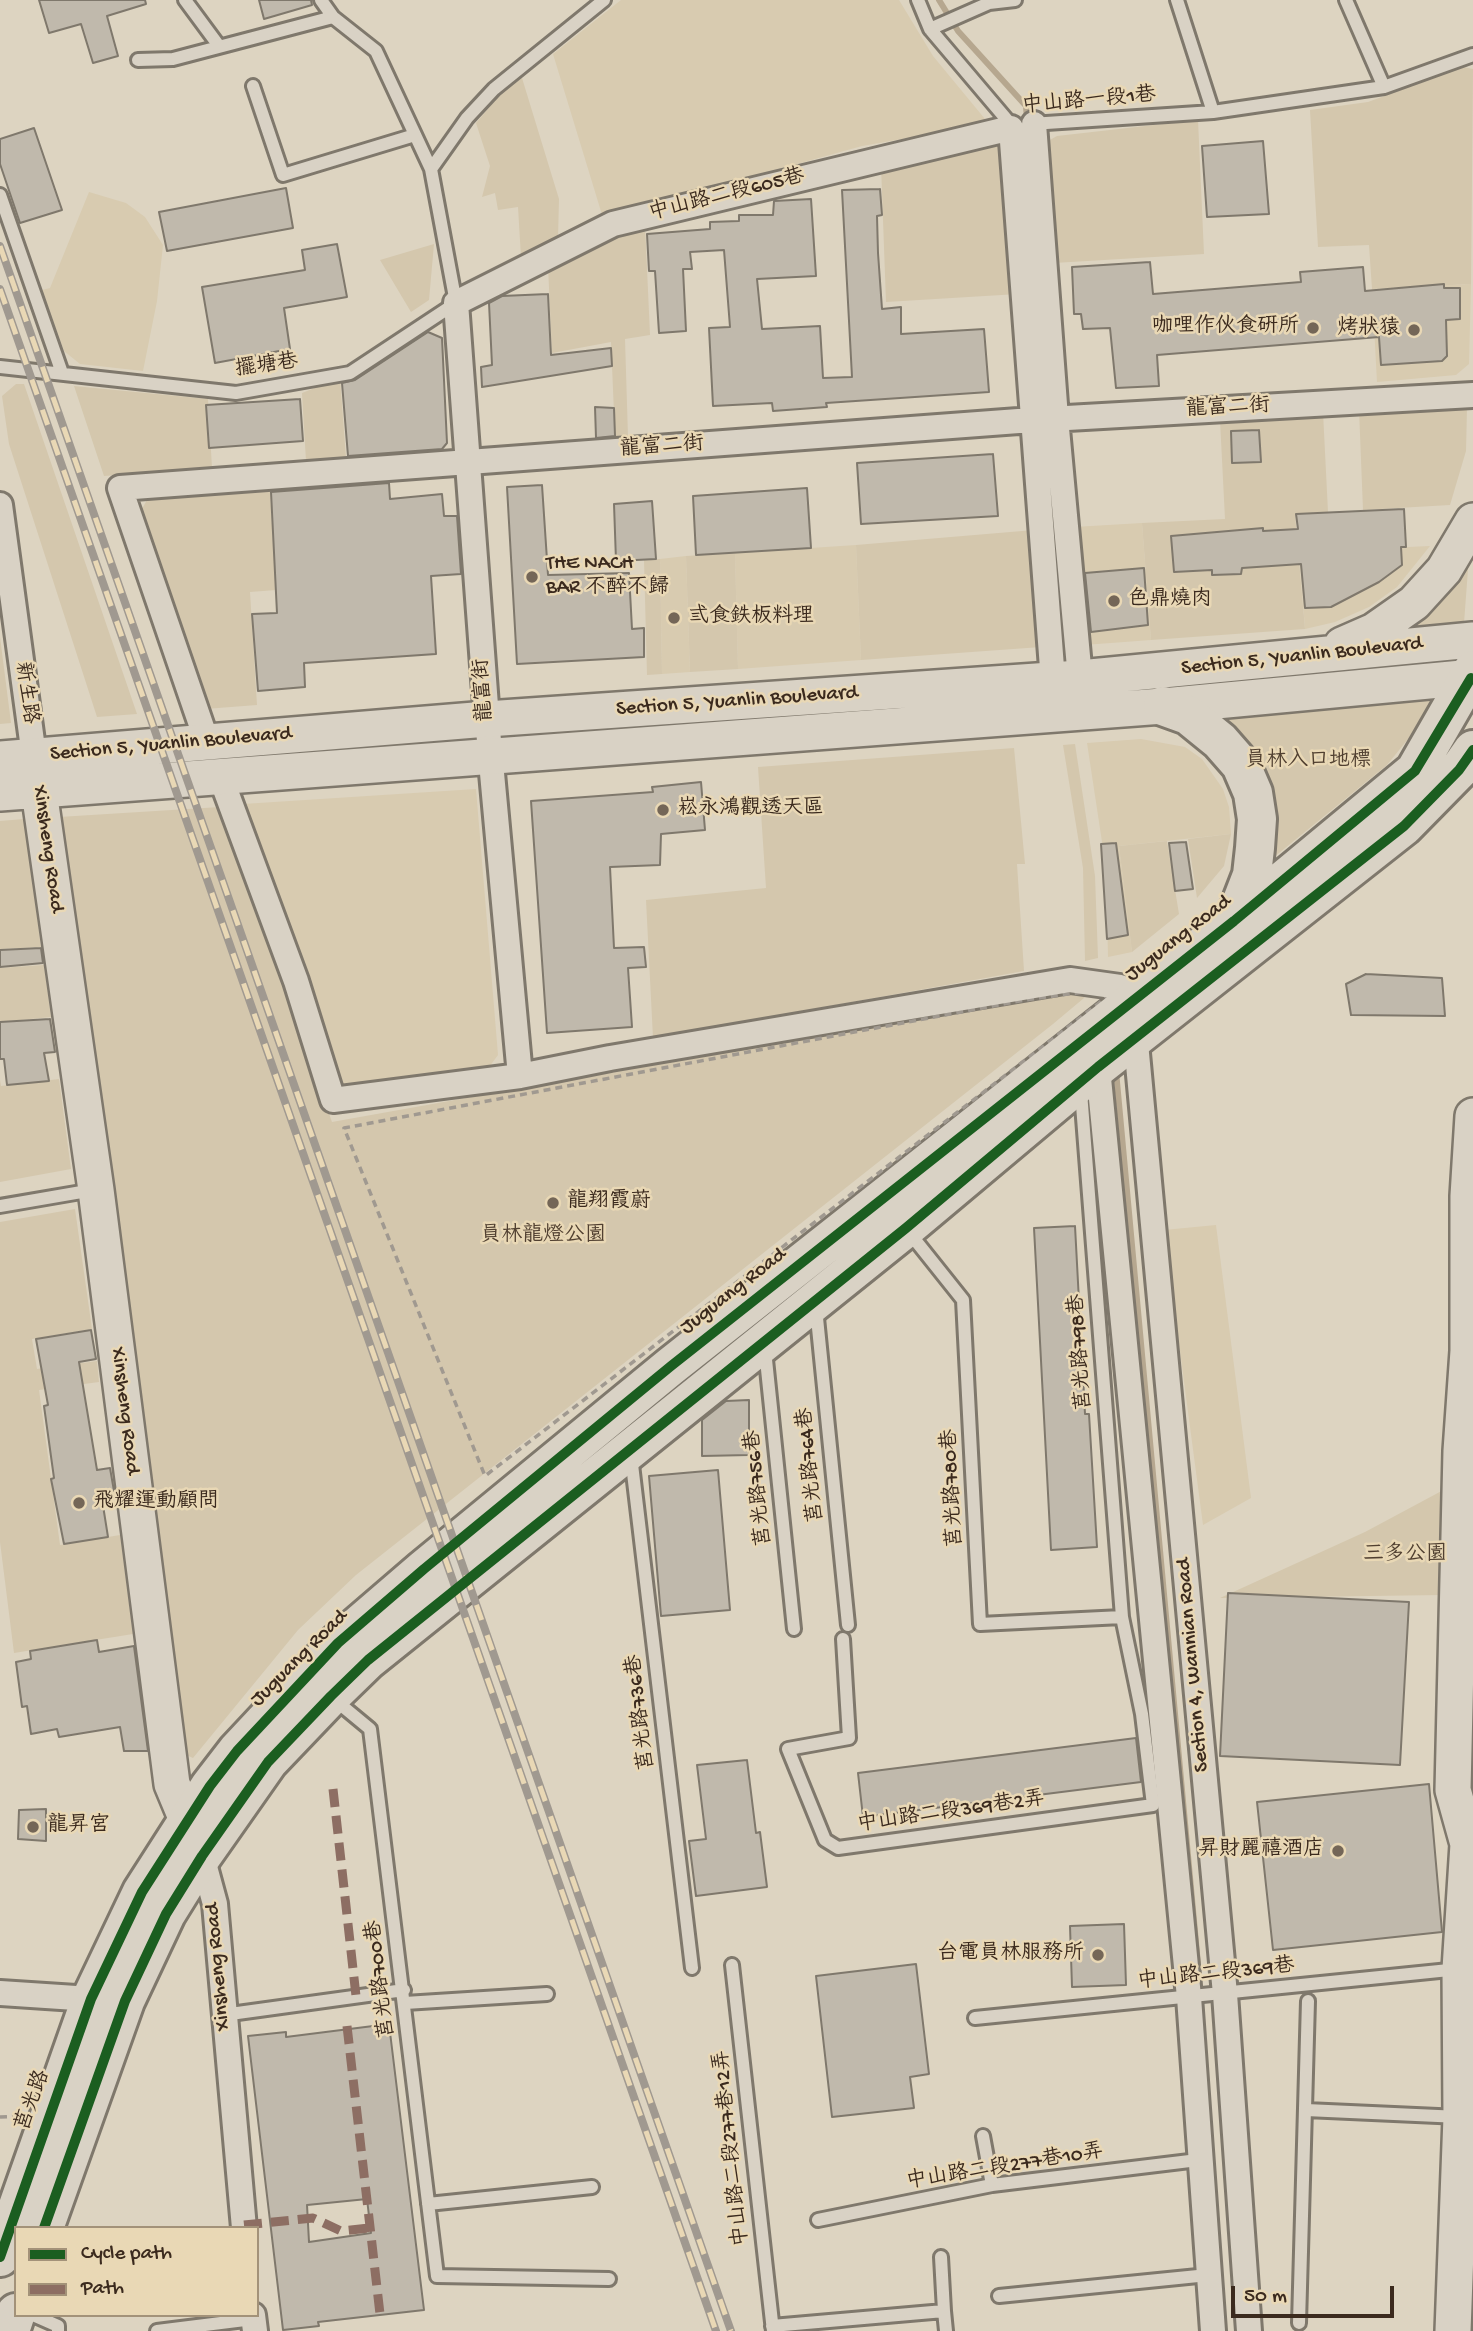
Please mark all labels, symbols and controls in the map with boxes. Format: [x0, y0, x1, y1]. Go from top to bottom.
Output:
street label: 中山路一段1巷 [1021, 84, 1157, 120]
street label: 中山路二段605巷 [647, 164, 807, 228]
place label: 咖哩作伙食研所 [1152, 315, 1299, 341]
place label: 烤狀猿 [1337, 317, 1400, 343]
marker: 咖哩作伙食研所 [1305, 320, 1321, 336]
marker: 烤狀猿 [1406, 322, 1422, 338]
street label: 擺塘巷 [234, 350, 300, 384]
street label: 龍富二街 [1185, 394, 1271, 424]
street label: 龍富二街 [619, 433, 705, 463]
place label: THE NACH BAR 不醉不歸 [546, 552, 669, 602]
marker: THE NACH BAR 不醉不歸 [524, 569, 540, 585]
place label: 色鼎燒肉 [1128, 588, 1212, 614]
marker: 色鼎燒肉 [1106, 593, 1122, 609]
place label: 弎食鉄板料理 [688, 605, 814, 631]
marker: 弎食鉄板料理 [666, 610, 682, 626]
street label: Section 5, Yuanlin Boulevard [1180, 632, 1424, 682]
street label: 龍富街 [470, 658, 500, 722]
street label: 新生路 [8, 660, 42, 726]
street label: Section 5, Yuanlin Boulevard [615, 681, 859, 723]
street label: Section 5, Yuanlin Boulevard [49, 722, 293, 768]
park label: 員林入口地標 [1245, 749, 1371, 775]
street label: Xinsheng Road [26, 784, 68, 914]
place label: 崧永鴻觀透天區 [677, 797, 824, 823]
marker: 崧永鴻觀透天區 [655, 802, 671, 818]
street label: Juguang Road [1121, 890, 1237, 988]
place label: 龍翔霞蔚 [567, 1190, 651, 1216]
marker: 龍翔霞蔚 [545, 1195, 561, 1211]
park label: 員林龍燈公園 [480, 1224, 606, 1250]
street label: Juguang Road [676, 1243, 792, 1341]
street label: 莒光路798巷 [1065, 1293, 1099, 1411]
street label: Xinsheng Road [104, 1346, 144, 1476]
street label: 莒光路764巷 [793, 1406, 831, 1524]
street label: 莒光路780巷 [938, 1428, 970, 1548]
street label: 莒光路756巷 [741, 1429, 779, 1547]
place label: 飛耀運動顧問 [93, 1490, 219, 1516]
marker: 飛耀運動顧問 [71, 1495, 87, 1511]
park label: 三多公園 [1363, 1543, 1447, 1569]
street label: Section 4, Wannian Road [1172, 1557, 1216, 1773]
street label: Juguang Road [246, 1605, 354, 1713]
street label: 莒光路736巷 [622, 1653, 662, 1771]
street label: 中山路二段369巷2弄 [855, 1787, 1047, 1839]
place label: 龍昇宮 [47, 1814, 110, 1840]
marker: 龍昇宮 [25, 1819, 41, 1835]
place label: 昇財麗禧酒店 [1198, 1838, 1324, 1864]
marker: 昇財麗禧酒店 [1330, 1843, 1346, 1859]
street label: Xinsheng Road [201, 1902, 237, 2032]
street label: 莒光路700巷 [362, 1919, 402, 2039]
place label: 台電員林服務所 [937, 1942, 1084, 1968]
marker: 台電員林服務所 [1090, 1947, 1106, 1963]
street label: 中山路二段369巷 [1136, 1954, 1296, 1996]
street label: 中山路二段277巷12弄 [710, 2048, 756, 2248]
street label: 莒光路 [11, 2067, 57, 2135]
street label: 中山路二段277巷10弄 [904, 2140, 1106, 2196]
legend [14, 2226, 259, 2317]
text: Cycle path [81, 2242, 172, 2267]
scale bar [1235, 2272, 1398, 2316]
text: Path [81, 2277, 124, 2302]
text: 50 m [1244, 2285, 1287, 2310]

